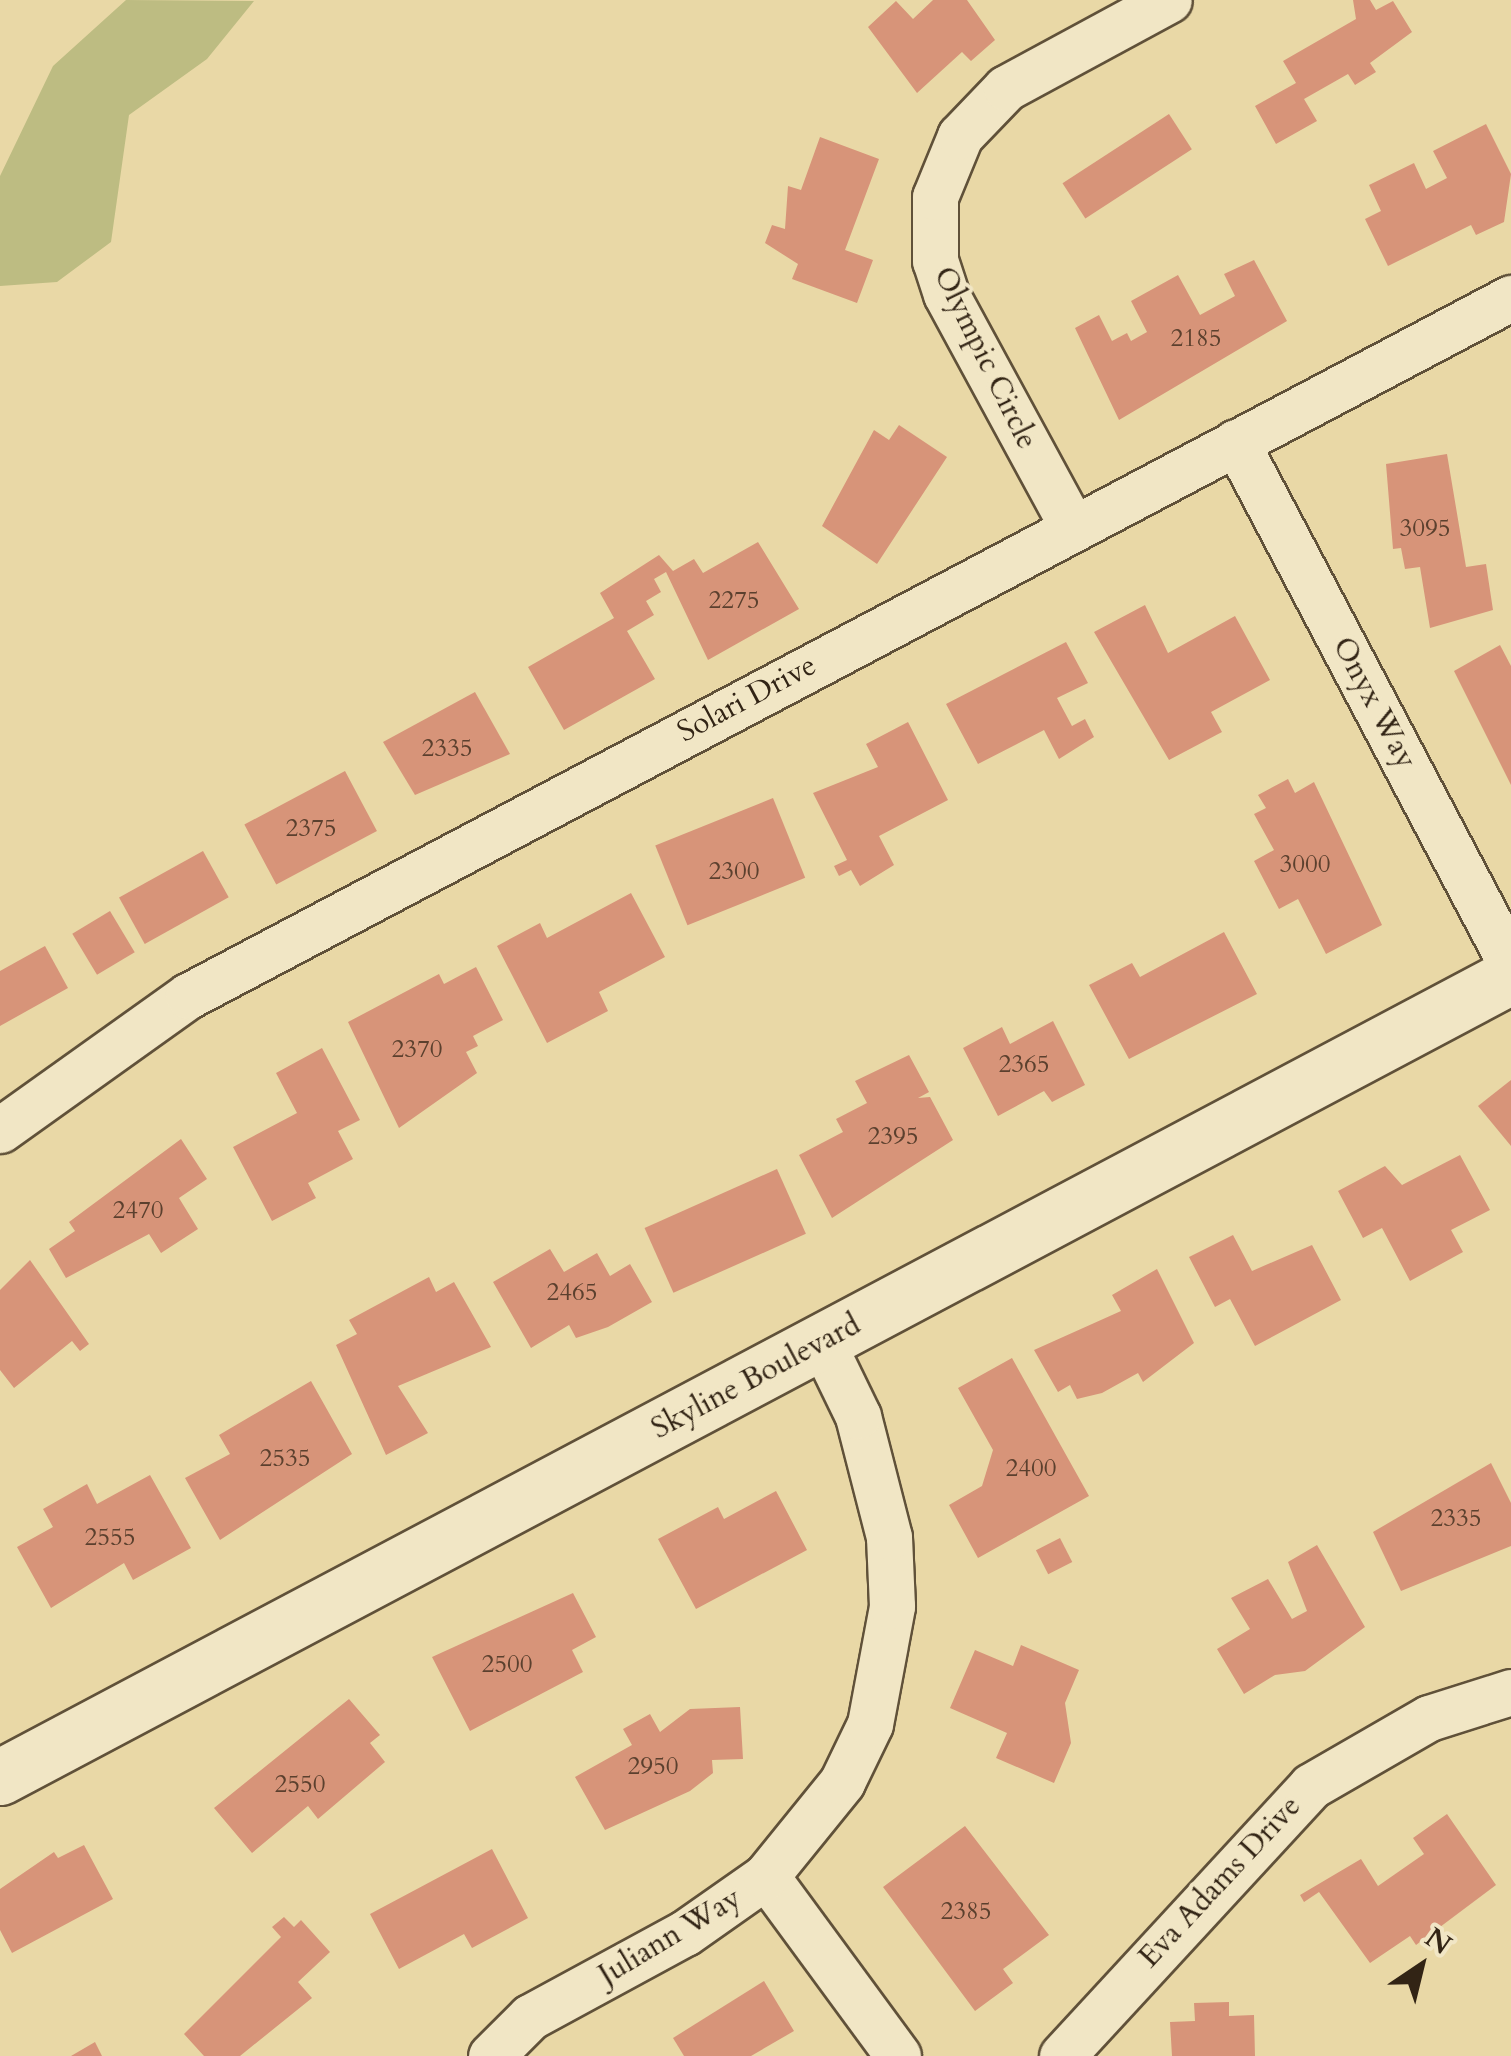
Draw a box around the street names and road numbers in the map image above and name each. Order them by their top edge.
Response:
street label: Olympic Circle [925,261,1045,455]
street label: Onyx Way [1324,631,1424,775]
street label: Solari Drive [672,647,822,751]
street label: Skyline Boulevard [646,1307,866,1447]
street label: Eva Adams Drive [1131,1789,1309,1975]
street label: Juliann Way [592,1880,748,1994]

